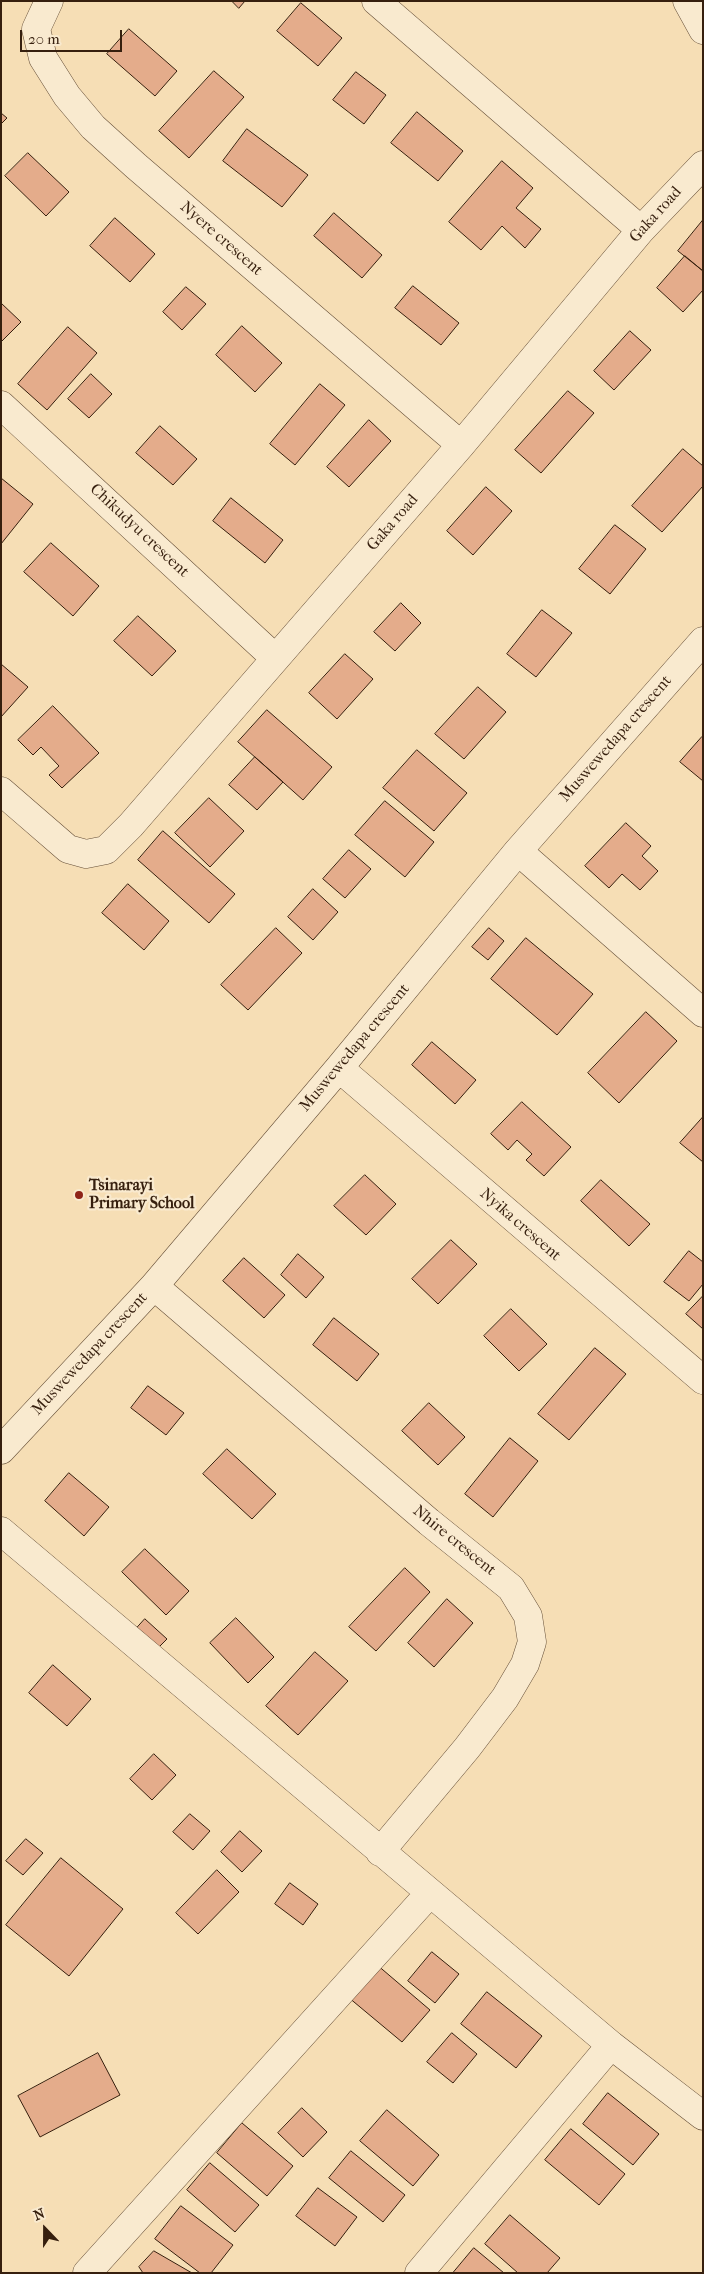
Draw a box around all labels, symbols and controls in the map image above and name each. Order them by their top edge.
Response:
scale bar [22,20,125,52]
text: 20 m [28,30,60,48]
street label: Gaka road [626,183,686,247]
street label: Nyere crescent [176,198,266,280]
street label: Chikudyu crescent [85,480,193,582]
street label: Gaka road [363,491,423,555]
street label: Muswewedapa crescent [556,672,676,806]
street label: Muswewedapa crescent [296,980,414,1116]
place label: Tsinarayi Primary School [89,1176,194,1214]
street label: Nyika crescent [475,1184,565,1266]
marker: Tsinarayi Primary School [73,1189,85,1201]
street label: Muswewedapa crescent [28,1288,152,1420]
street label: Nhire crescent [409,1502,499,1580]
north arrow [20,2204,70,2254]
text: N [31,2205,47,2224]

